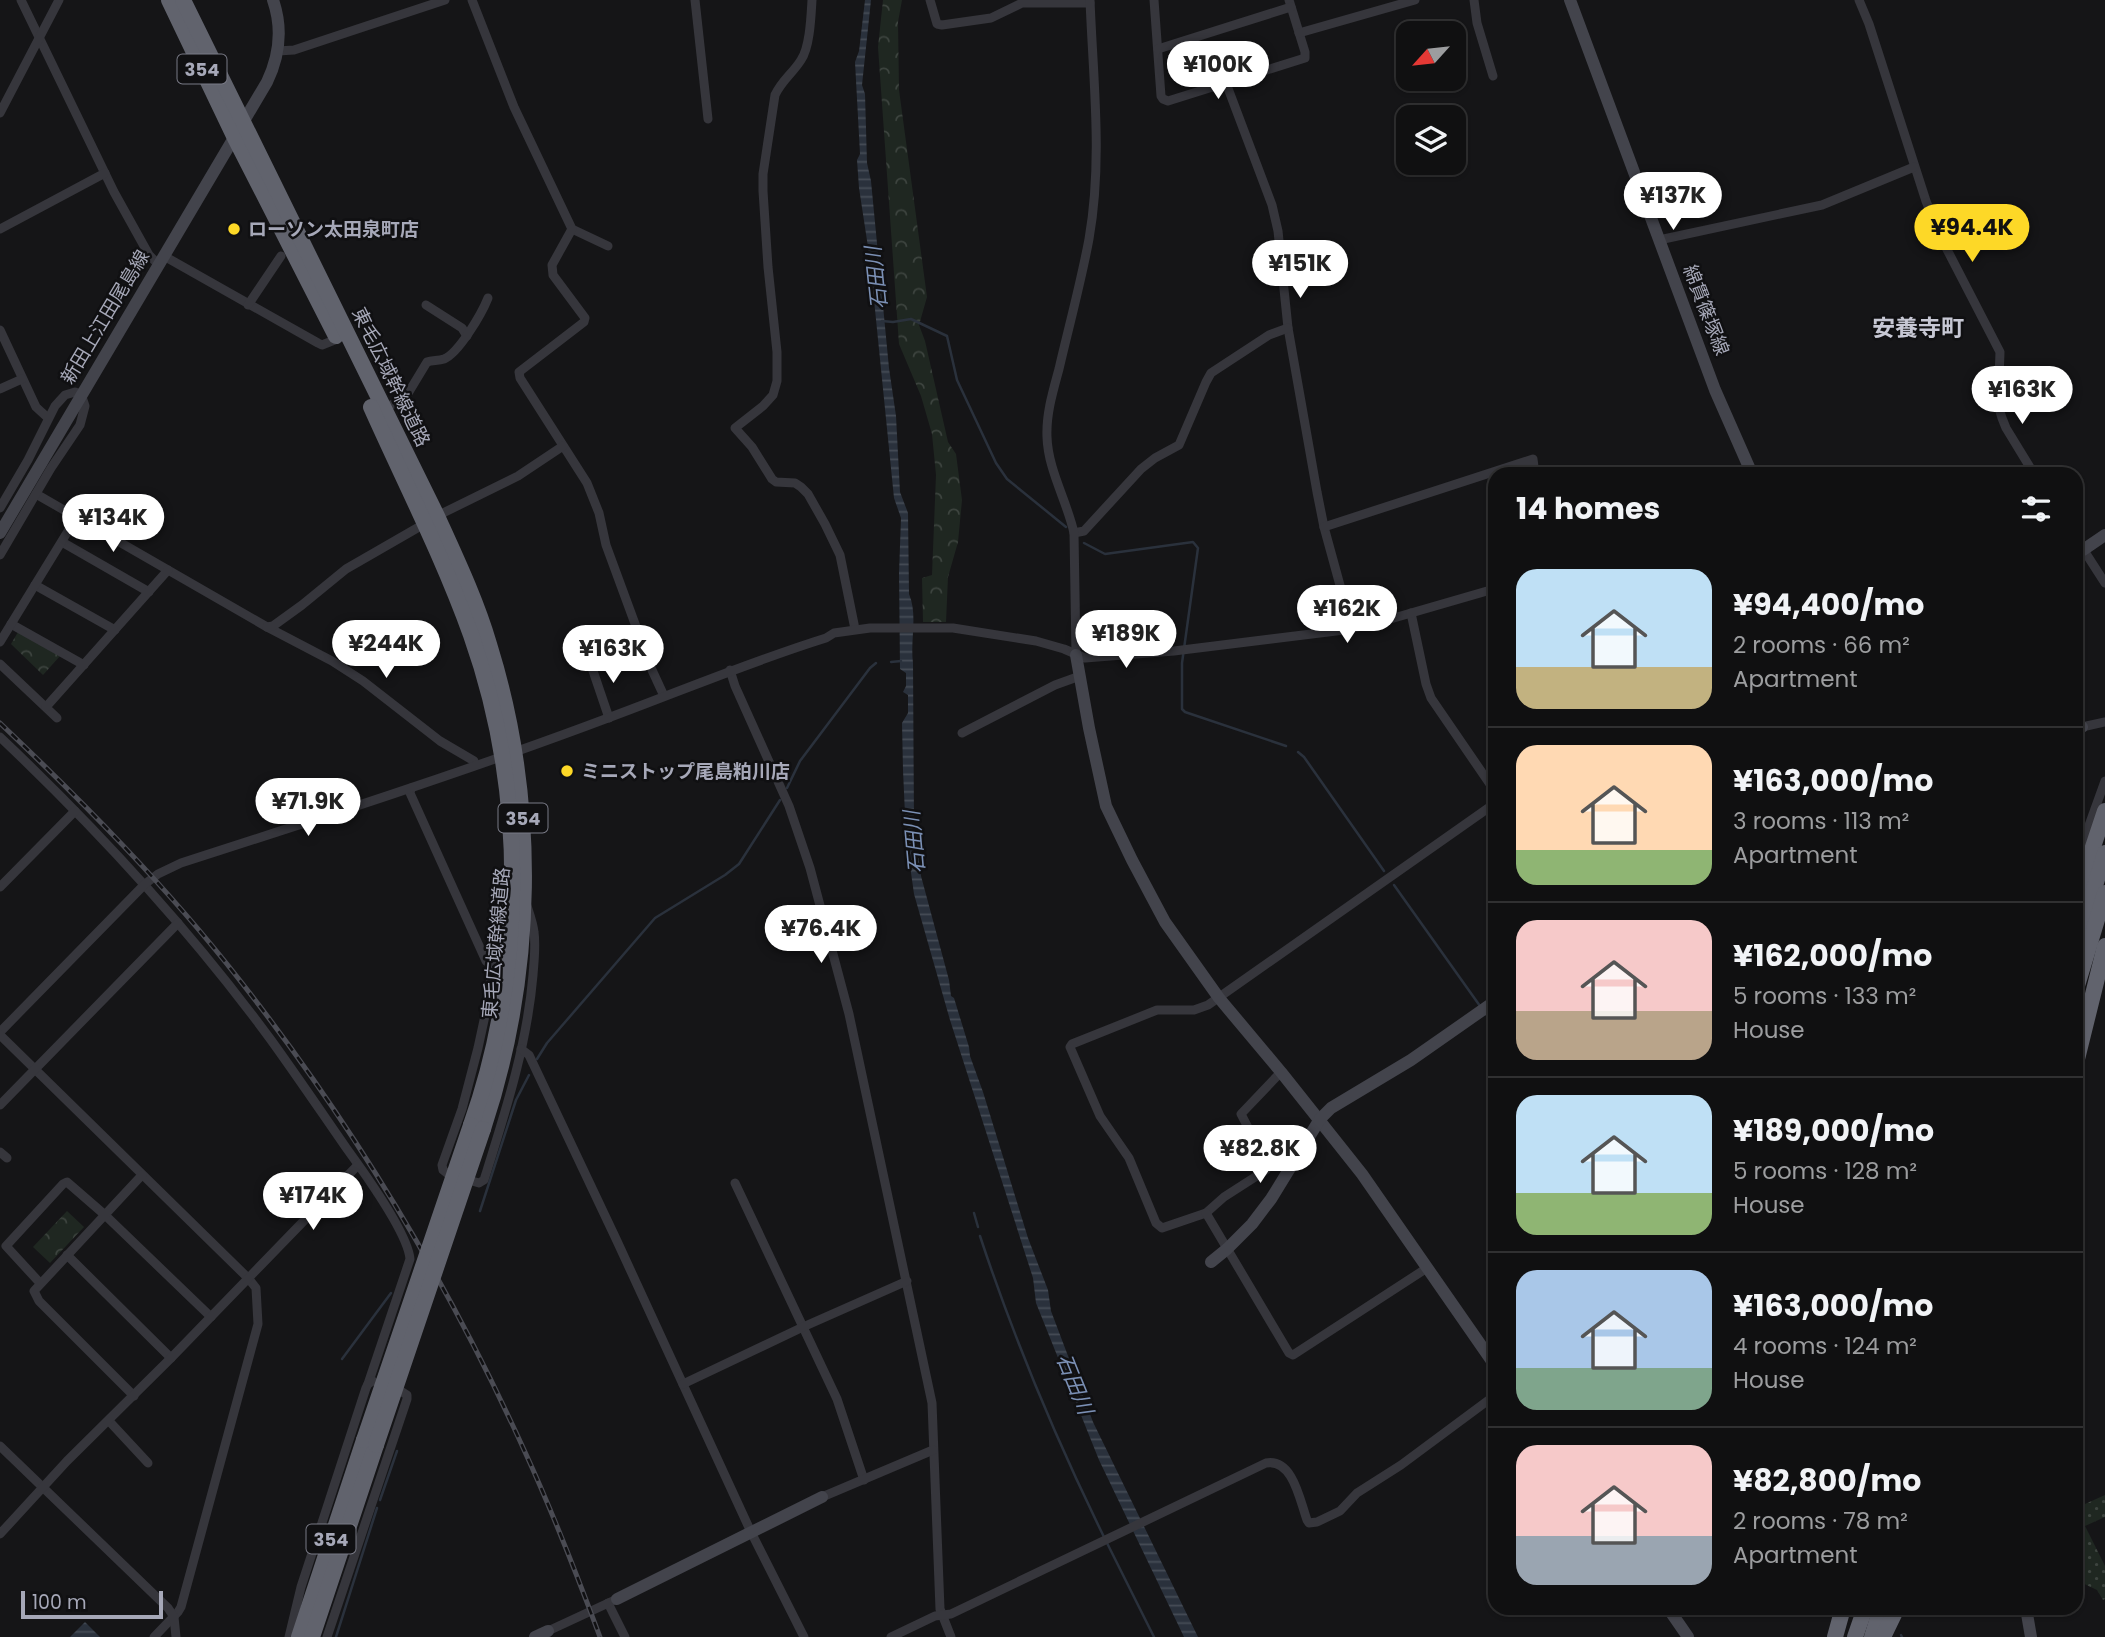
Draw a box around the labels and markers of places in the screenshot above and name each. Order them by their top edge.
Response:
pin: ¥100K [1169,42,1267,101]
pin: ¥137K [1624,173,1722,232]
pin: ¥94.4K [1915,204,2029,264]
place label: ローソン太田泉町店 [248,216,419,243]
marker: ローソン太田泉町店 [226,221,242,237]
pin: ¥151K [1251,240,1349,300]
pin: ¥163K [1973,366,2071,426]
pin: ¥134K [64,494,162,554]
pin: ¥162K [1298,586,1396,645]
pin: ¥189K [1077,610,1175,670]
pin: ¥244K [337,620,435,680]
pin: ¥163K [564,626,662,685]
place label: ミニストップ尾島粕川店 [581,758,790,785]
marker: ミニストップ尾島粕川店 [559,763,575,779]
pin: ¥71.9K [251,778,365,838]
pin: ¥76.4K [764,906,878,965]
pin: ¥82.8K [1203,1126,1317,1185]
pin: ¥174K [264,1172,362,1232]

